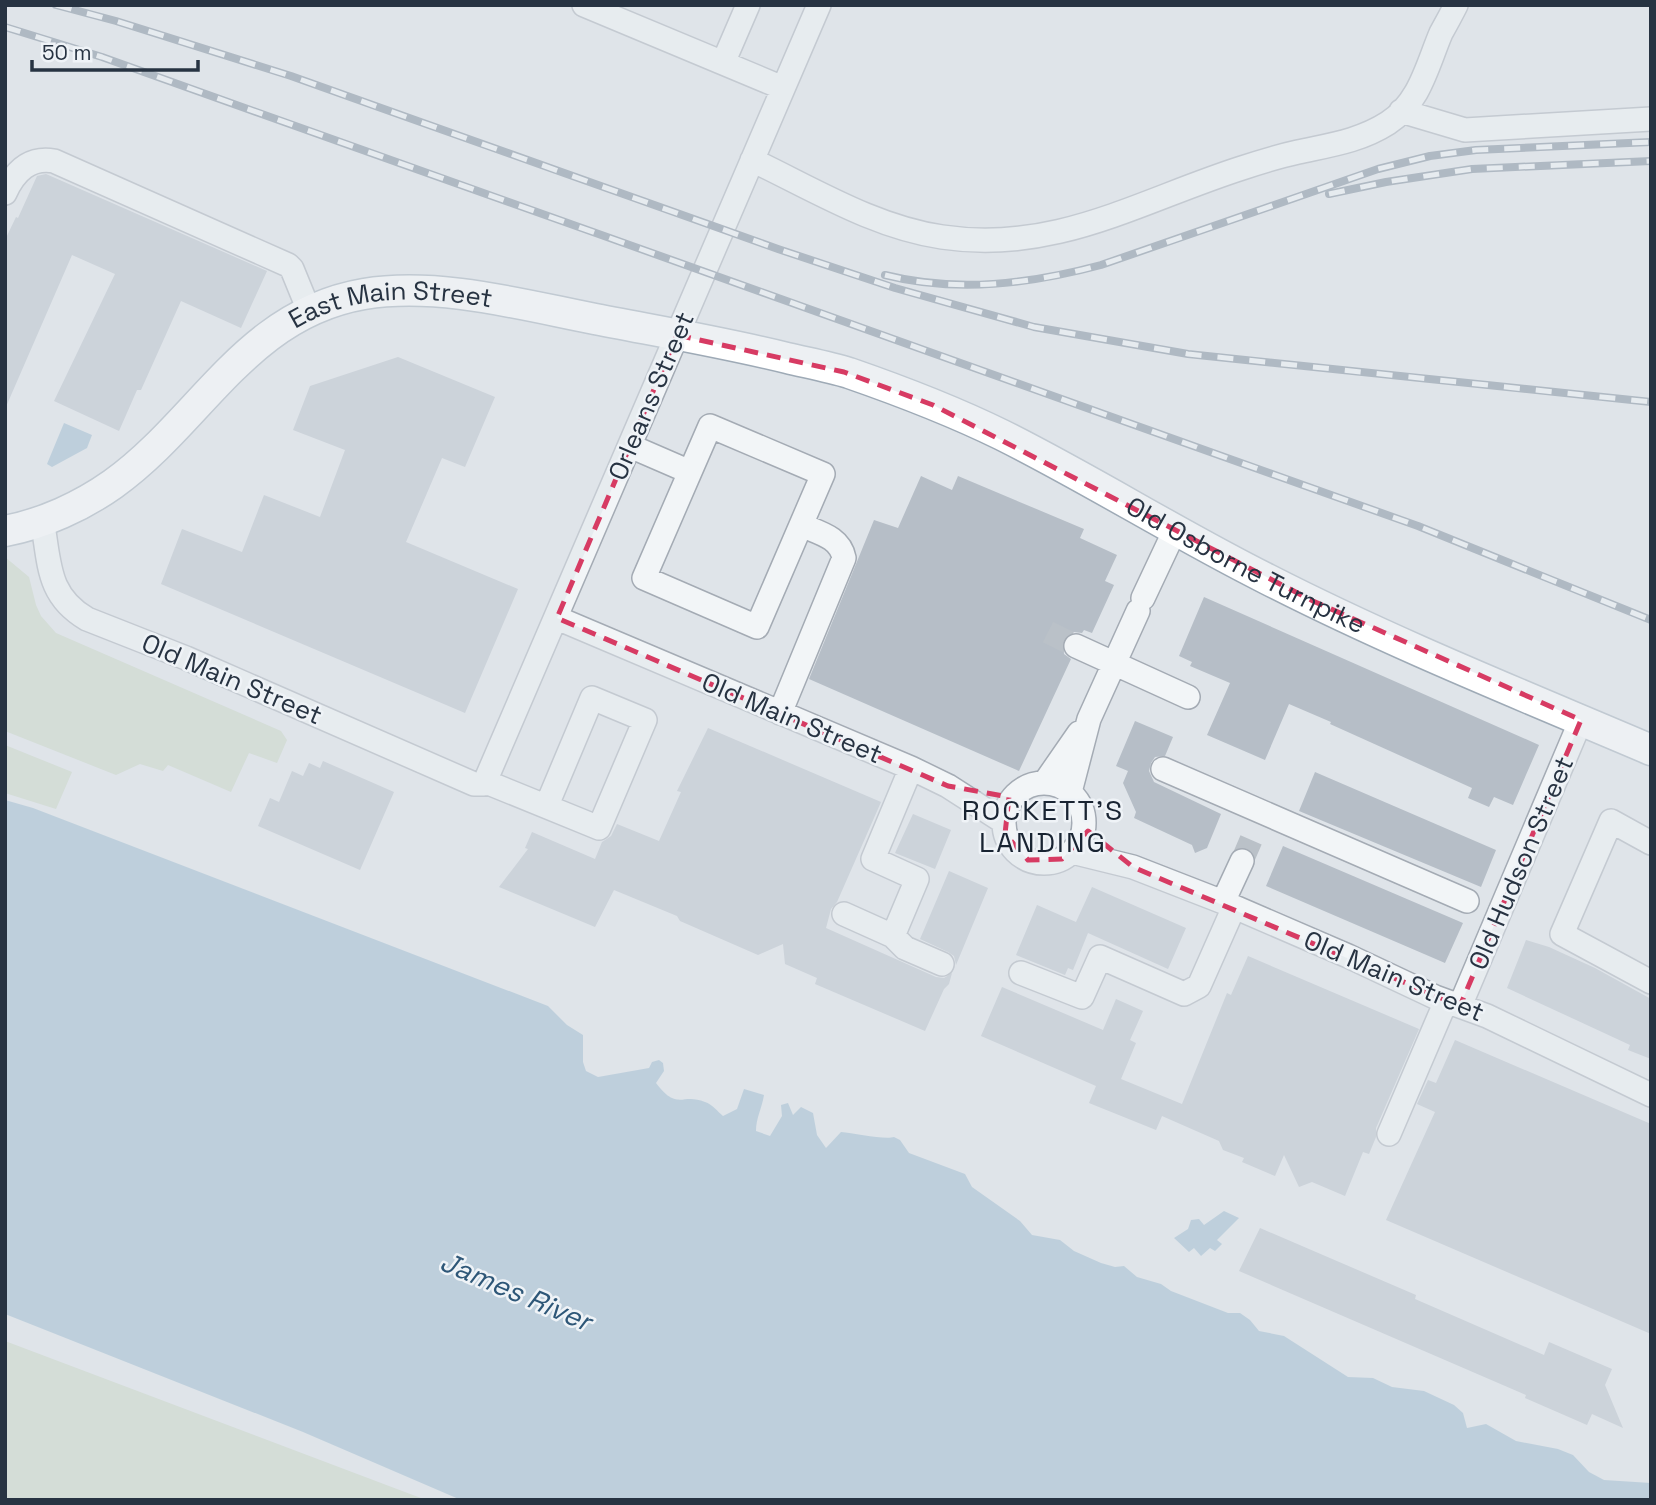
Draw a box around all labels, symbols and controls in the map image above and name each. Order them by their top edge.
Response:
scale bar [32,28,198,72]
text: 50 m [42,39,92,66]
street label: East Main Street [282,273,495,336]
street label: Orleans Street [600,307,702,485]
street label: Old Osborne Turnpike [1120,489,1371,641]
street label: Old Main Street [136,626,328,732]
street label: Old Main Street [696,665,888,771]
street label: Old Hudson Street [1461,751,1581,975]
district label: ROCKETT'S LANDING [962,792,1124,860]
street label: Old Main Street [1298,923,1490,1029]
water label: James River [435,1243,600,1340]

